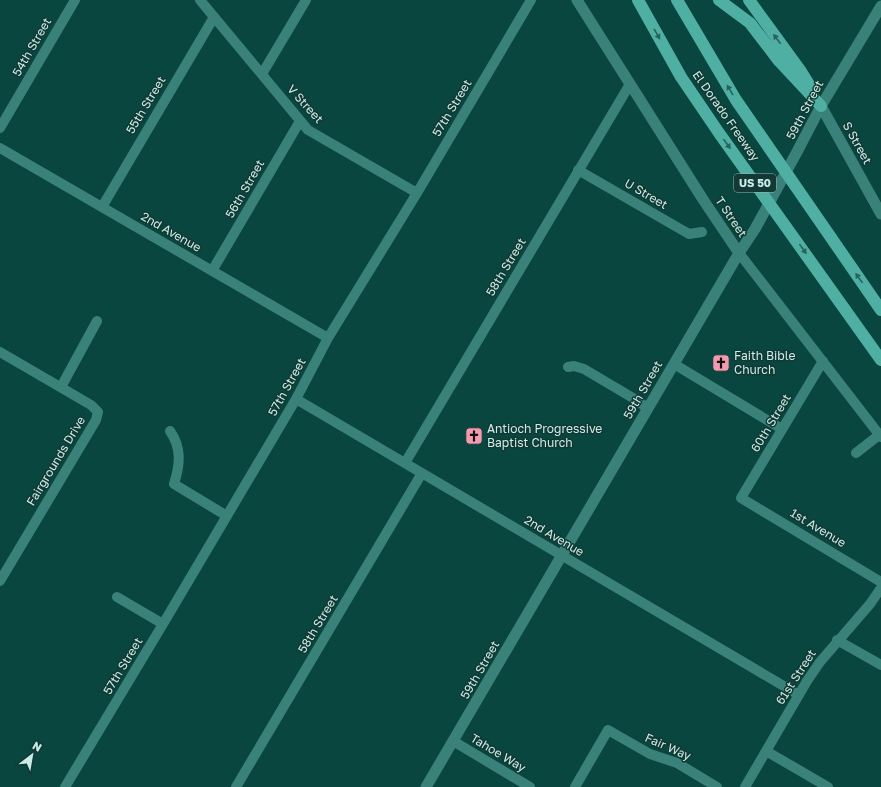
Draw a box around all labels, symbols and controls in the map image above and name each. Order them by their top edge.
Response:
street label: 54th Street [9,15,54,79]
one-way arrow [653,28,660,40]
one-way arrow [773,33,781,44]
street label: El Dorado Freeway [690,68,763,164]
street label: 55th Street [123,73,169,136]
street label: 57th Street [429,76,475,139]
street label: 59th Street [783,77,827,142]
street label: V Street [284,81,327,126]
one-way arrow [726,84,733,96]
street label: S Street [840,119,875,167]
one-way arrow [723,139,731,149]
street label: 56th Street [222,157,267,221]
road number: US 50 [734,174,776,192]
street label: U Street [622,175,671,212]
street label: T Street [712,193,751,240]
street label: 2nd Avenue [138,208,204,255]
street label: 58th Street [482,235,529,298]
one-way arrow [799,244,807,255]
one-way arrow [855,273,863,283]
place label: Faith Bible Church [734,348,795,377]
church icon: Faith Bible Church [711,353,731,373]
street label: 57th Street [264,355,309,418]
street label: 59th Street [620,358,665,422]
street label: 60th Street [747,391,794,455]
street label: Fairgrounds Drive [23,413,88,508]
place label: Antioch Progressive Baptist Church [487,421,602,450]
church icon: Antioch Progressive Baptist Church [464,426,484,446]
street label: 1st Avenue [788,505,849,550]
street label: 2nd Avenue [522,512,587,559]
street label: 58th Street [294,592,341,655]
street label: 57th Street [100,634,146,697]
street label: 59th Street [457,638,502,702]
street label: 61st Street [772,646,819,707]
street label: Tahoe Way [468,730,529,775]
street label: Fair Way [643,730,694,763]
north arrow [12,735,52,775]
text: N [30,738,44,754]

